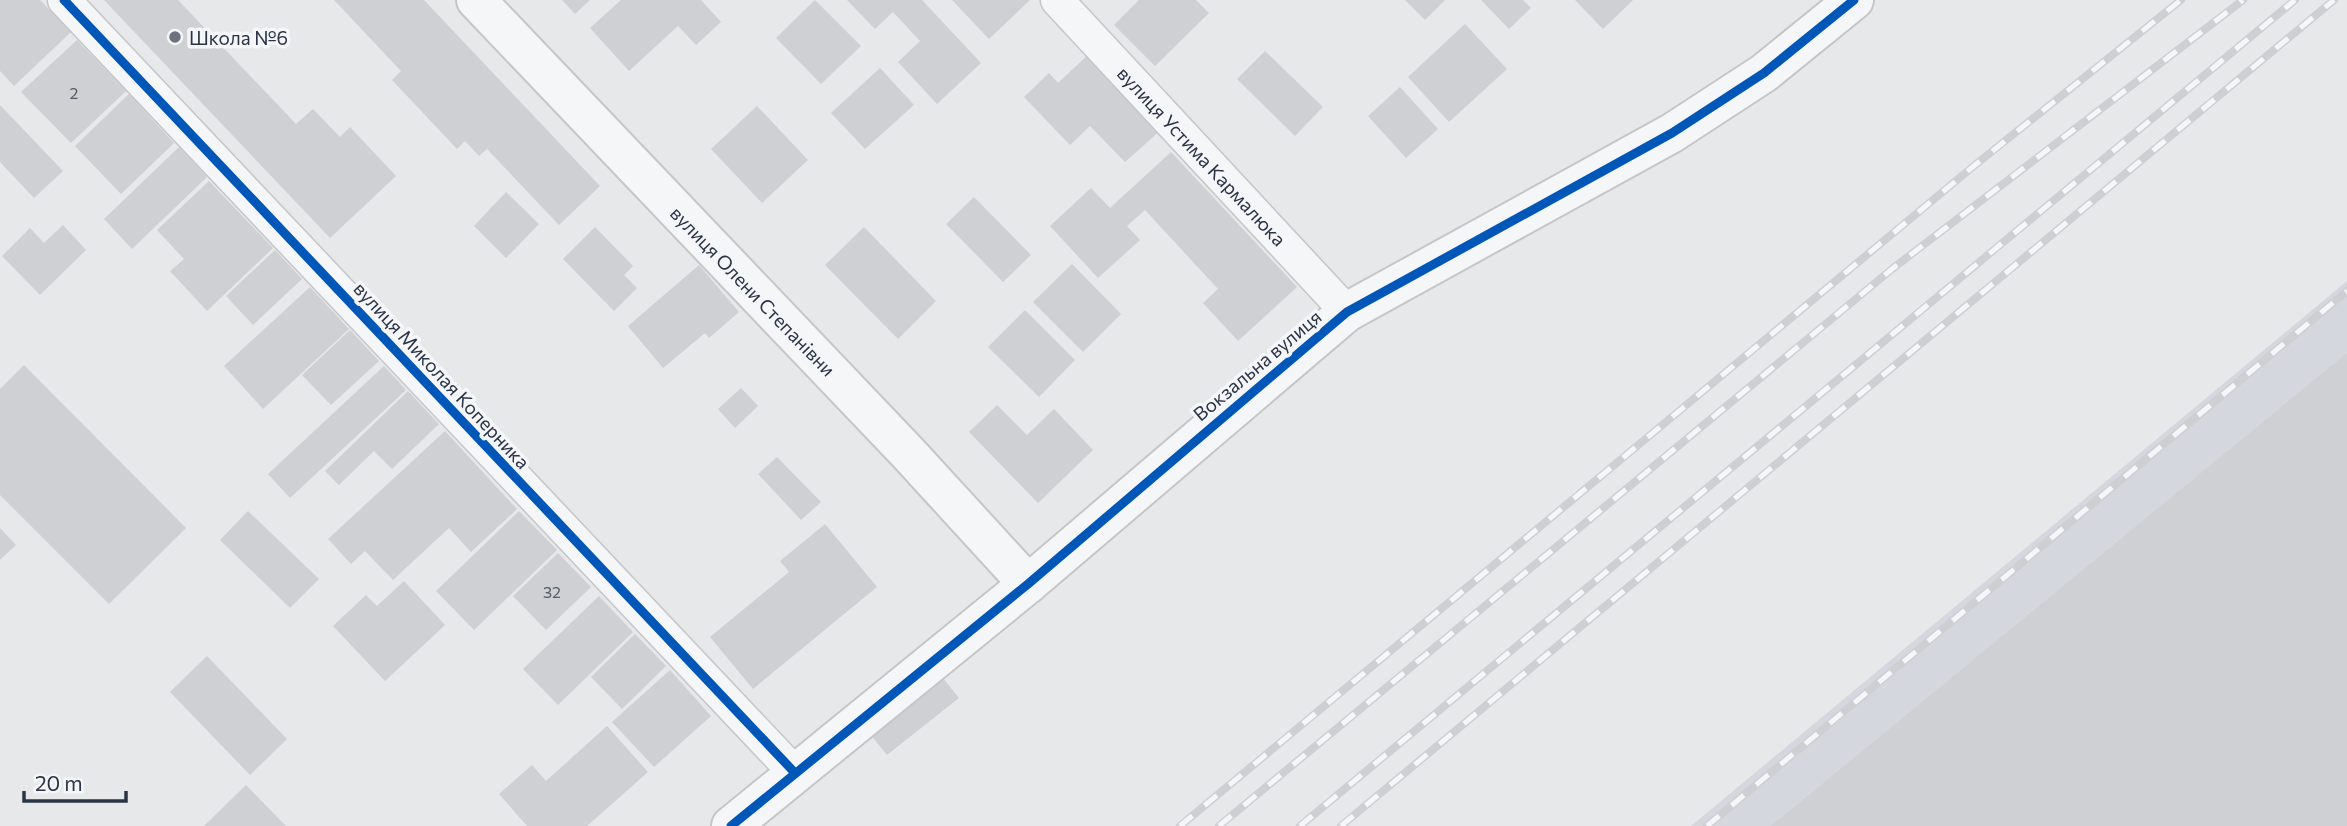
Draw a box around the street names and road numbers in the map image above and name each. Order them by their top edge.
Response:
street label: вулиця Устима Кармалюка [1113,62,1291,250]
street label: вулиця Олени Степанівни [666,201,840,381]
street label: вулиця Миколая Коперника [349,277,535,473]
street label: Вокзальна вулиця [1188,305,1326,425]

